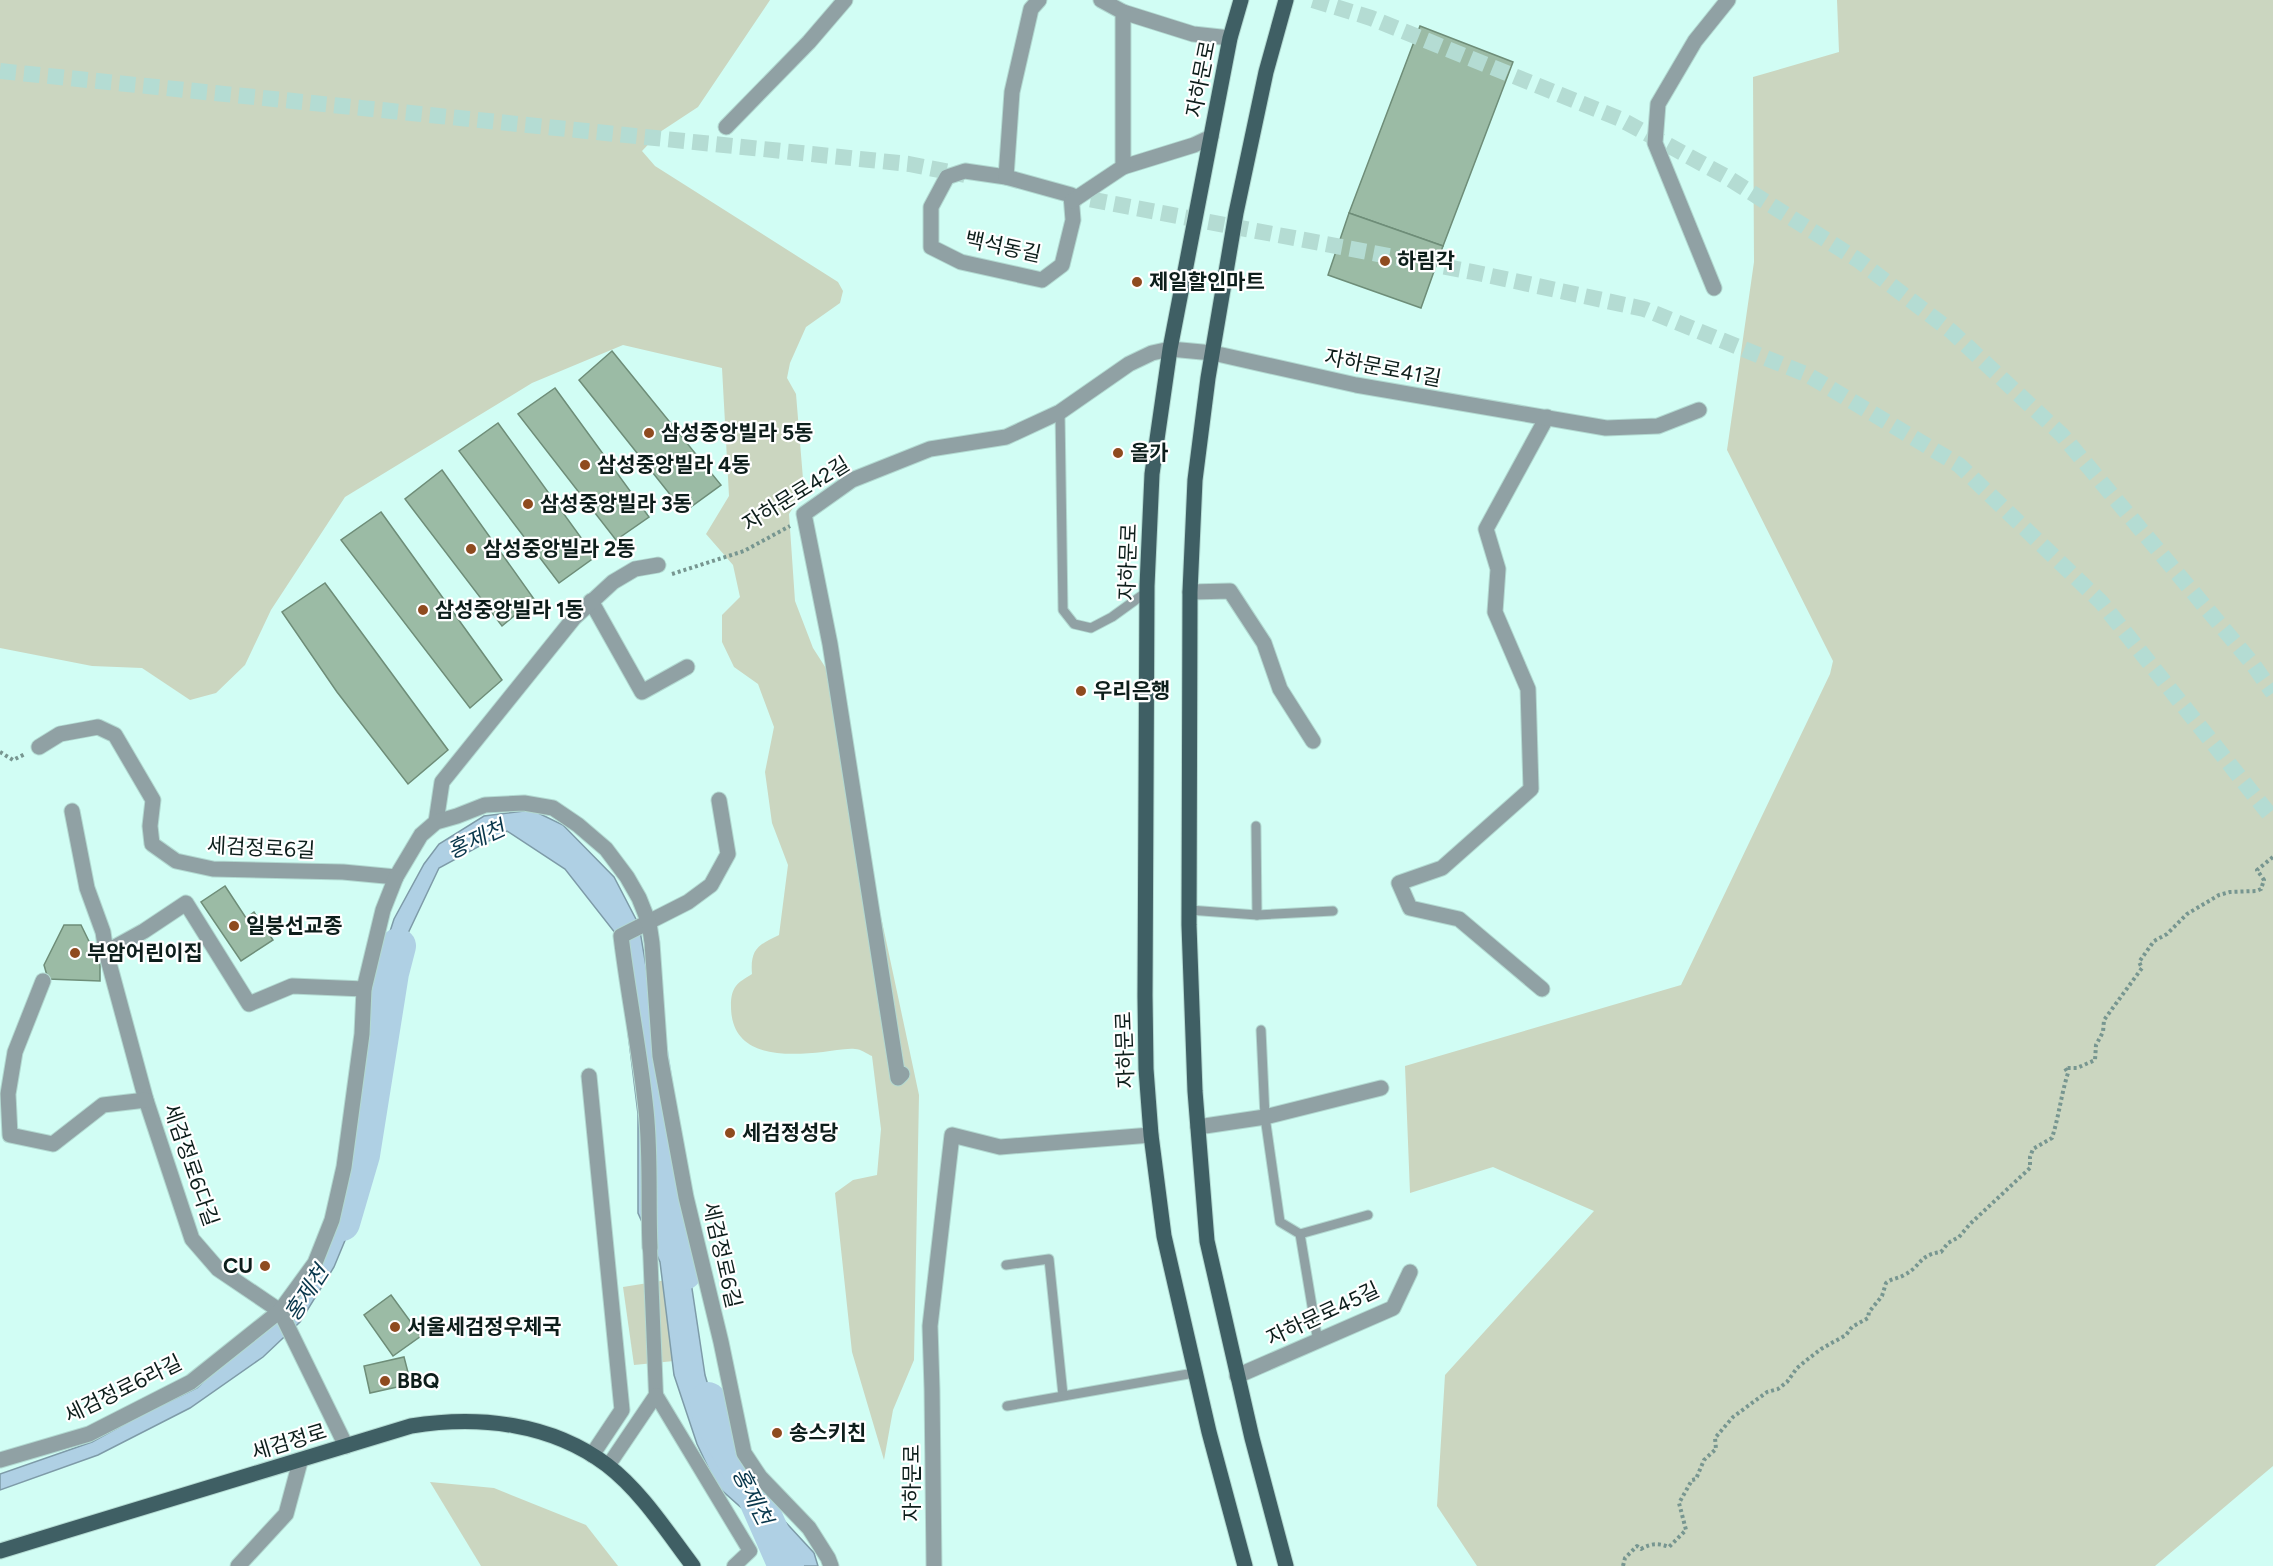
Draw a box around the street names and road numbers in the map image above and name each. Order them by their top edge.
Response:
street label: 자하문로 [1181,39,1220,119]
street label: 백석동길 [963,226,1043,267]
street label: 자하문로41길 [1323,344,1444,391]
street label: 자하문로42길 [738,451,854,536]
street label: 자하문로 [1114,523,1141,601]
street label: 세검정로6길 [206,832,316,863]
street label: 자하문로 [1111,1011,1138,1089]
street label: 세검정로6다길 [159,1100,224,1229]
street label: 세검정로6길 [698,1199,747,1311]
street label: 자하문로45길 [1262,1276,1383,1351]
street label: 세검정로6라길 [60,1349,186,1428]
street label: 세검정로 [248,1418,329,1465]
street label: 자하문로 [899,1444,924,1522]

